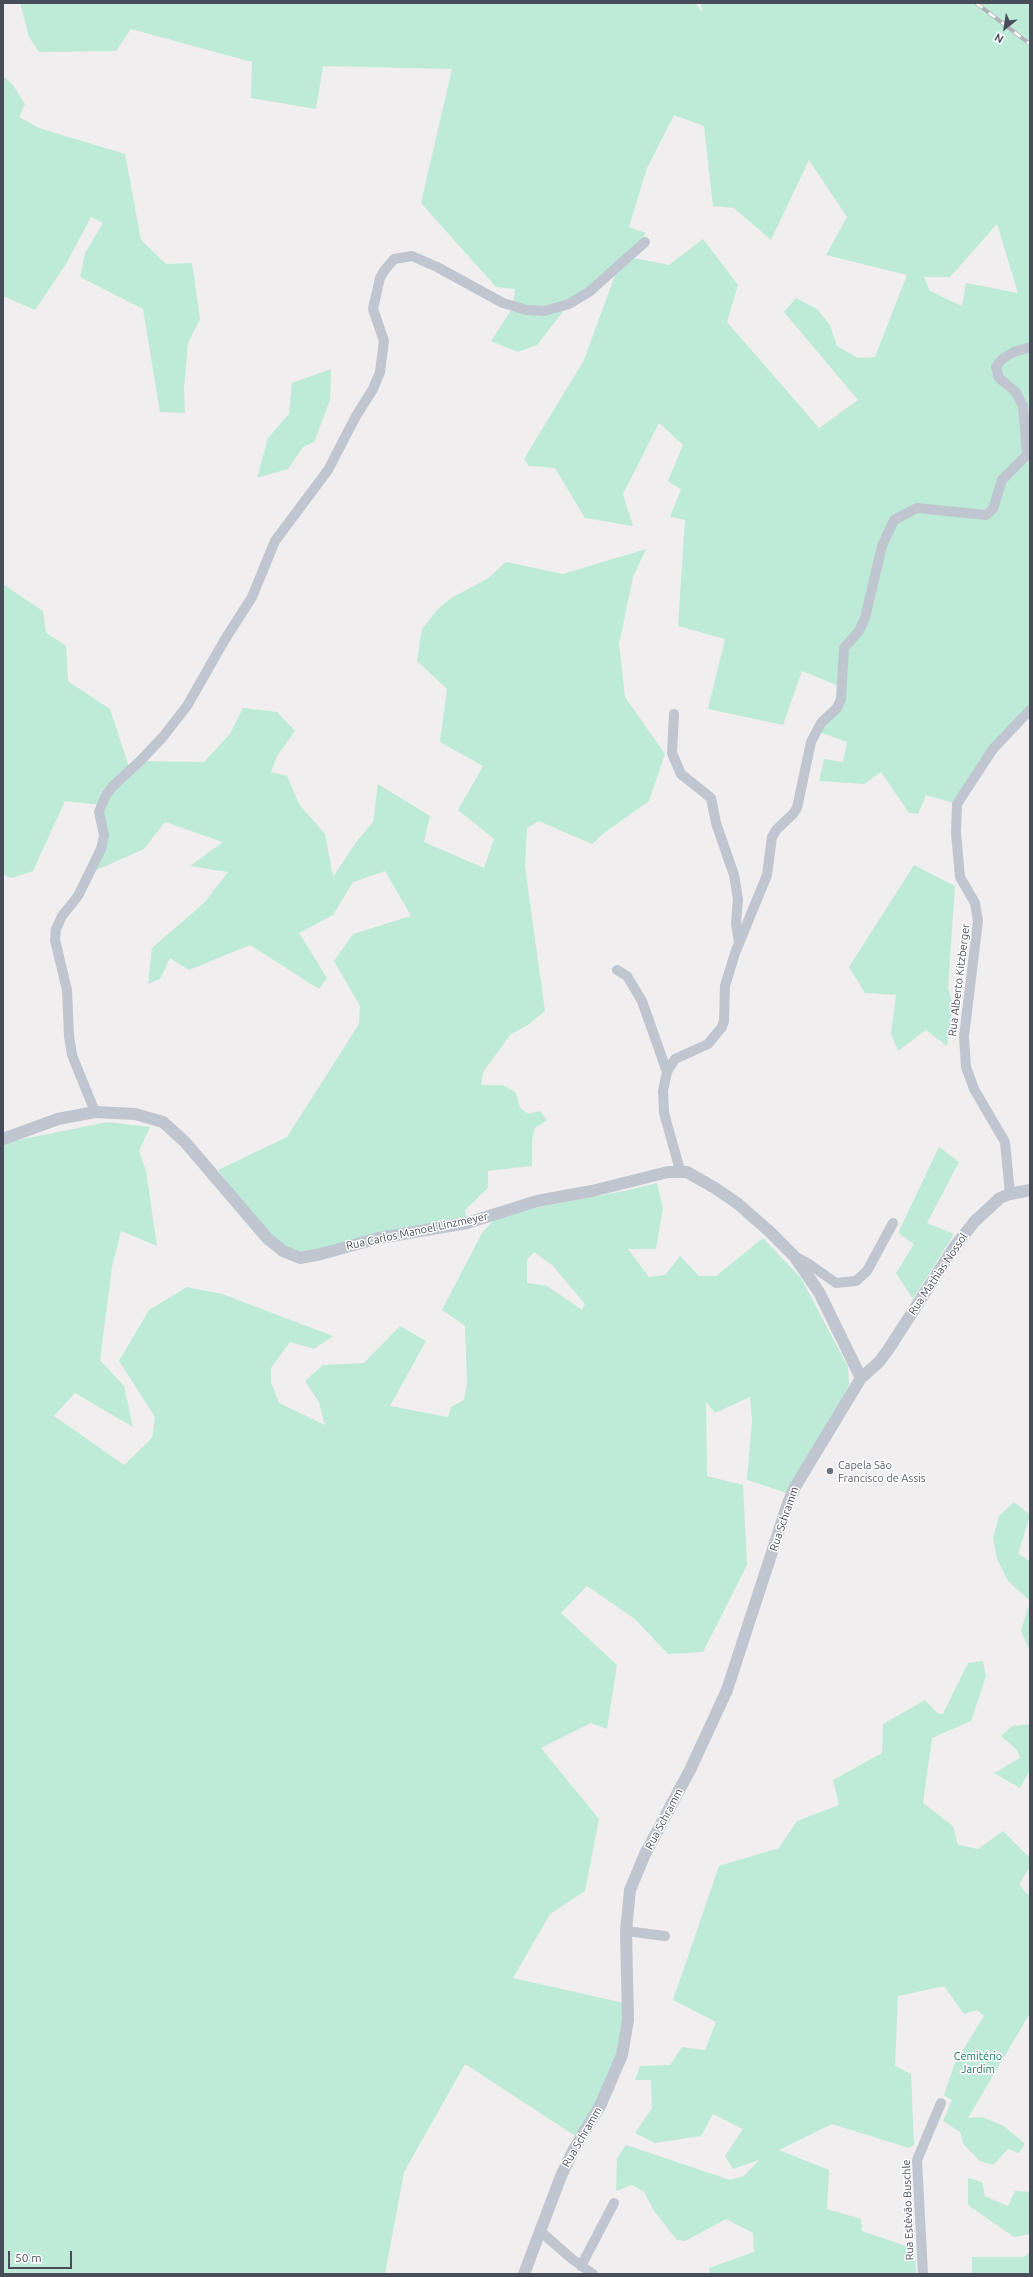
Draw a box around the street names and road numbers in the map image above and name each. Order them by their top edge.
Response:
street label: Rua Alberto Kitzberger [946,923,972,1037]
street label: Rua Carlos Manoel Linzmeyer [345,1210,489,1252]
street label: Rua Mathias Nossol [906,1231,970,1317]
street label: Rua Schramm [767,1485,801,1553]
street label: Rua Schramm [642,1786,686,1852]
street label: Rua Schramm [559,2105,605,2169]
street label: Rua Estêvão Buschle [900,2159,916,2261]

